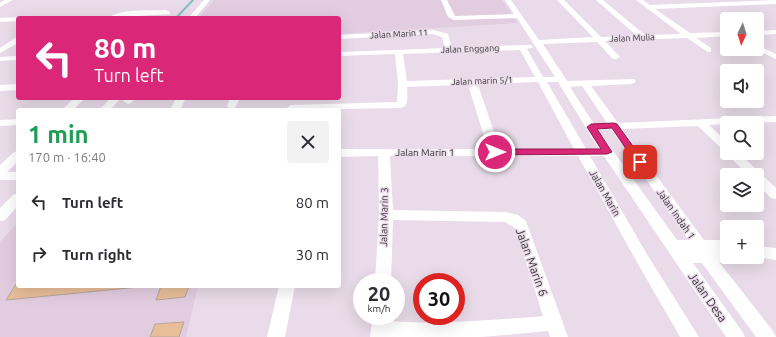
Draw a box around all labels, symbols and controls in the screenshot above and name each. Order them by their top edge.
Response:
north arrow [720,12,764,56]
map controls [720,12,764,264]
street label: Jalan Marin 11 [369,27,429,41]
icon: left [28,32,80,84]
text: 80 m [94,32,156,63]
street label: Jalan Mulia [609,32,655,44]
street label: Jalan Enggang [440,43,500,55]
button: sound [720,64,764,108]
text: Turn left [94,65,164,85]
street label: Jalan marin 5/1 [451,75,513,87]
button: search [720,116,764,160]
text: 1 min [28,121,89,148]
button: close [287,121,329,163]
position arrow [474,131,516,173]
pin [623,145,657,179]
street label: Jalan Marin 1 [395,147,455,158]
text: 170 m · 16:40 [28,150,106,164]
icon: arrive [629,151,651,173]
street label: Jalan Marin [587,168,623,218]
button: layers [720,168,764,212]
street label: Jalan Marin 3 [378,187,390,247]
street label: Jalan Indah 1 [655,187,697,241]
icon: left [28,191,50,213]
text: Turn left [62,194,123,211]
text: 80 m [296,194,329,211]
button: + [720,220,764,264]
street label: Jalan Marin 6 [514,226,550,298]
icon: right [28,243,50,265]
text: Turn right [62,246,132,263]
text: 30 m [296,246,329,263]
street label: Jalan Desa [686,270,730,324]
speed limit sign: 30 [413,273,465,325]
text: 20 [368,282,390,305]
text: km/h [367,303,391,314]

